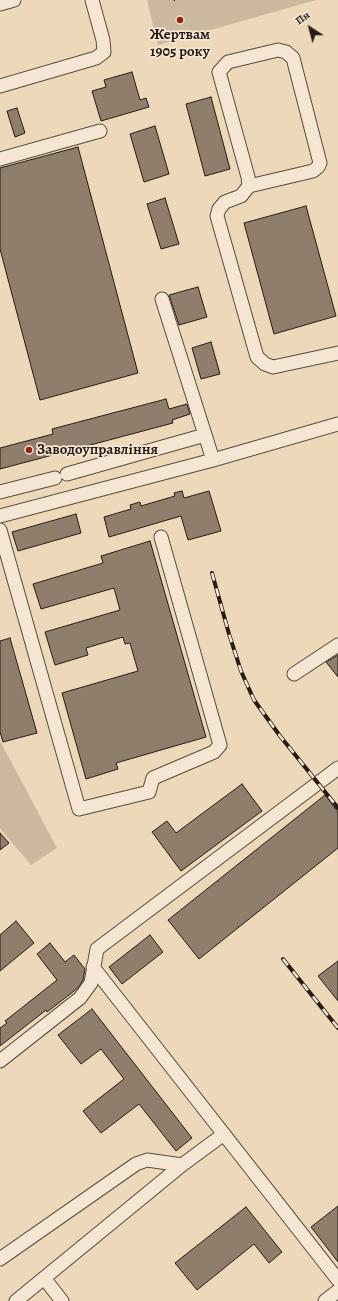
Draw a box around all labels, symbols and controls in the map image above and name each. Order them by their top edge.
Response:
north arrow [290,8,330,48]
text: Пн [292,8,313,28]
marker: Жертвам 1905 року [175,15,185,25]
place label: Жертвам 1905 року [150,26,210,61]
place label: Заводоуправління [37,441,158,459]
marker: Заводоуправління [24,445,34,455]

